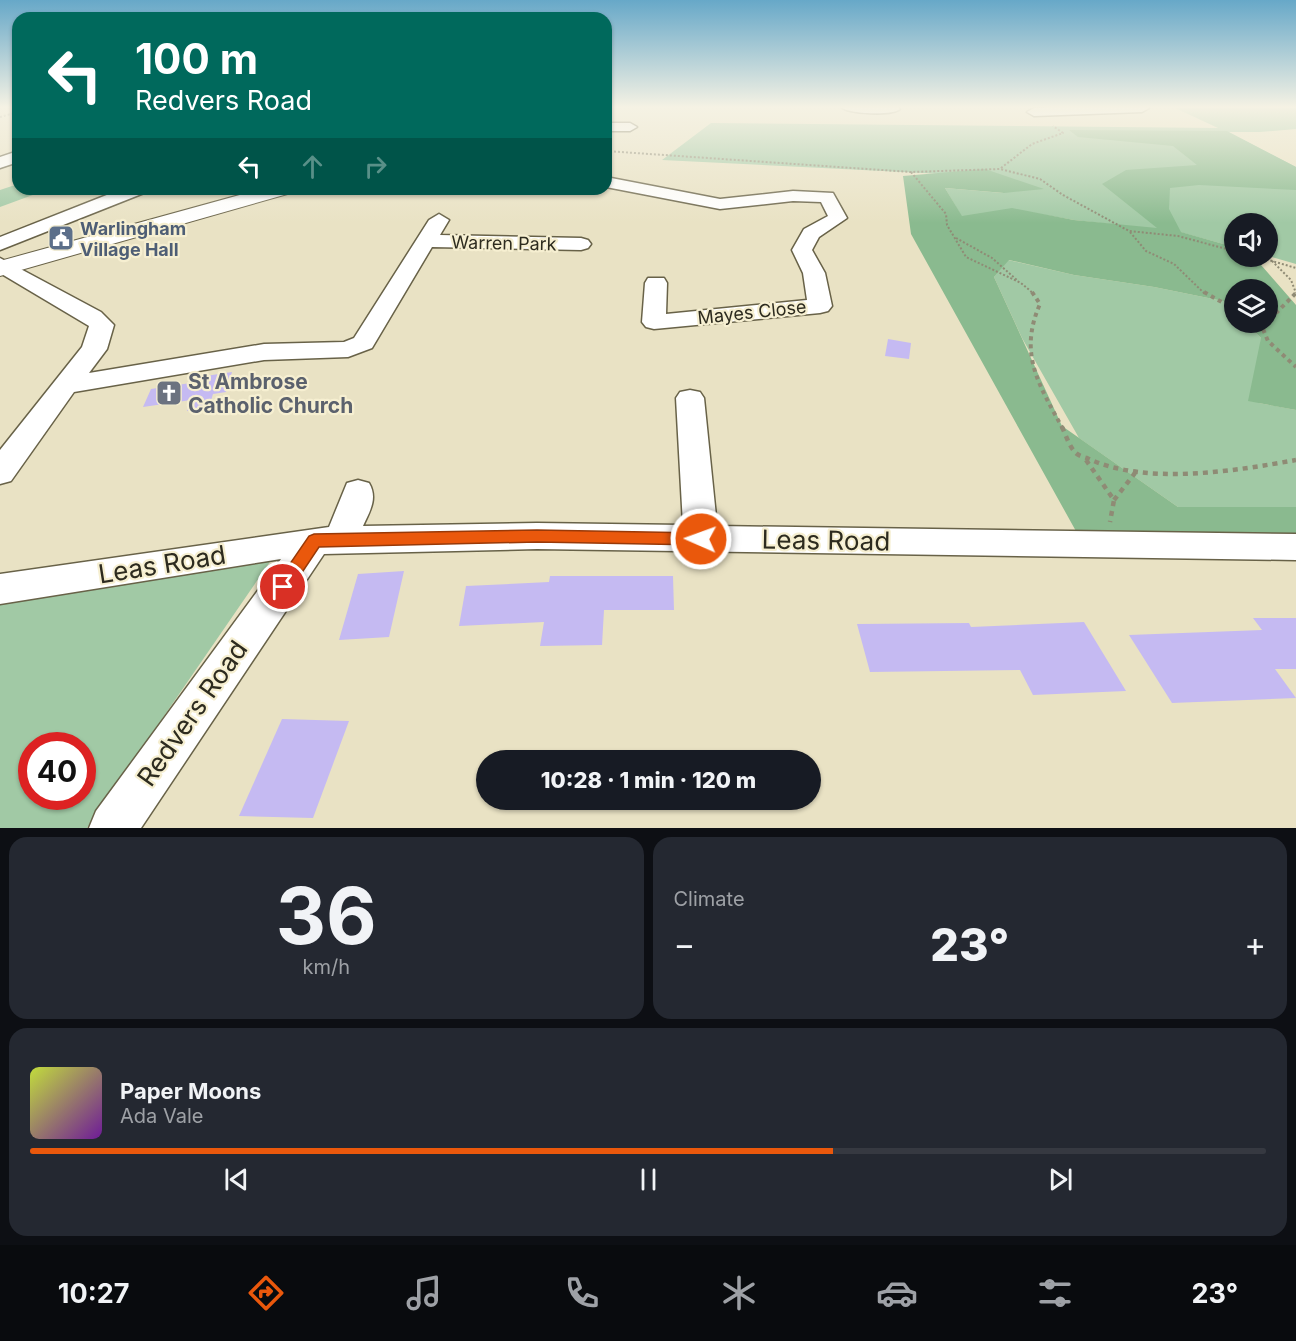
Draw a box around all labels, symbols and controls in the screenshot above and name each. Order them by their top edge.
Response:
text: 100 m [135,33,258,84]
icon: left [36,36,114,114]
text: Redvers Road [135,84,312,117]
icon: left [233,150,266,183]
icon: ahead [296,150,329,183]
icon: right [359,150,392,183]
map controls [1224,213,1278,333]
button: sound [1224,213,1278,267]
place label: Warlingham Village Hall [80,218,186,260]
public building icon: Warlingham Village Hall [46,223,76,253]
street label: Warren Park [451,232,557,254]
button: layers [1224,279,1278,333]
street label: Mayes Close [697,296,807,328]
place label: St Ambrose Catholic Church [188,369,353,418]
church icon: St Ambrose Catholic Church [154,378,184,408]
position arrow [669,507,733,571]
street label: Leas Road [762,523,890,557]
street label: Leas Road [96,539,228,589]
pin [257,561,308,612]
icon: arrive [266,570,299,603]
street label: Redvers Road [130,634,254,792]
speed limit sign: 40 [18,732,96,810]
text: 10:28 · 1 min · 120 m [541,767,756,793]
text: 36 [276,868,377,963]
text: Climate [674,887,745,911]
text: 23° [930,917,1009,972]
text: − [674,924,695,964]
text: + [1244,924,1266,964]
text: km/h [302,955,350,979]
text: Paper Moons [120,1078,261,1104]
text: Ada Vale [120,1104,203,1128]
icon: previous [220,1163,253,1196]
icon: pause [632,1163,665,1196]
icon: next [1044,1163,1077,1196]
icon: directions [245,1272,287,1314]
icon: music [403,1272,445,1314]
icon: phone [561,1272,603,1314]
icon: climate [718,1272,760,1314]
icon: car [876,1272,918,1314]
icon: filters [1034,1272,1076,1314]
text: 10:27 [58,1277,129,1310]
text: 23° [1191,1277,1238,1310]

